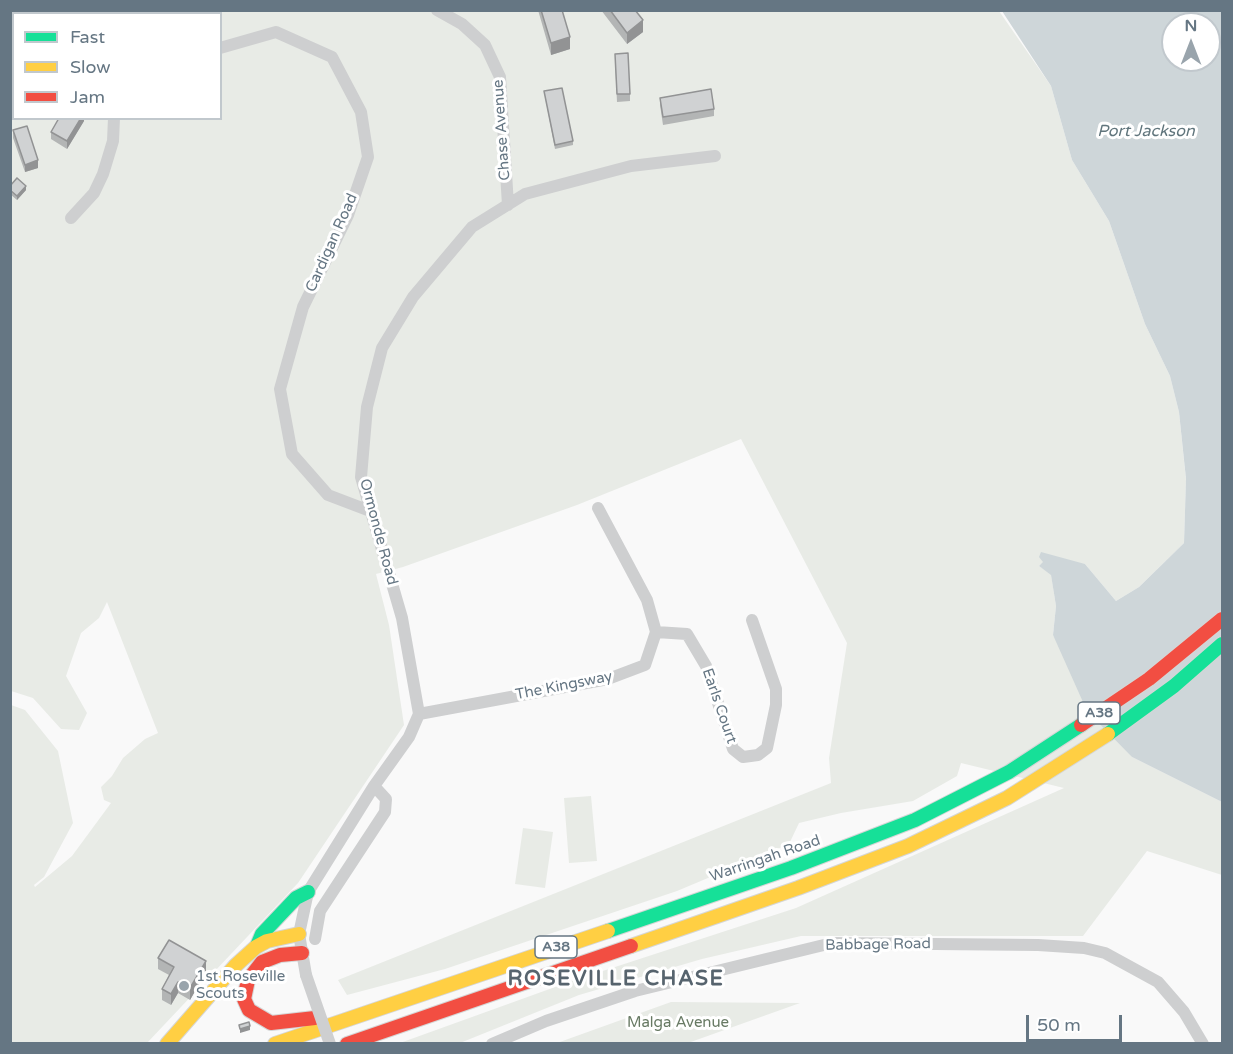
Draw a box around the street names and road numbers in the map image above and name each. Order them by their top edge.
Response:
street label: Chase Avenue [489,79,515,181]
street label: Cardigan Road [302,191,362,295]
street label: Ormonde Road [355,477,401,587]
street label: Earls Court [698,666,740,746]
street label: The Kingsway [514,668,614,704]
road number: A38 [1078,702,1120,724]
street label: Warringah Road [707,832,823,886]
street label: Babbage Road [825,935,931,955]
road number: A38 [535,936,577,958]

